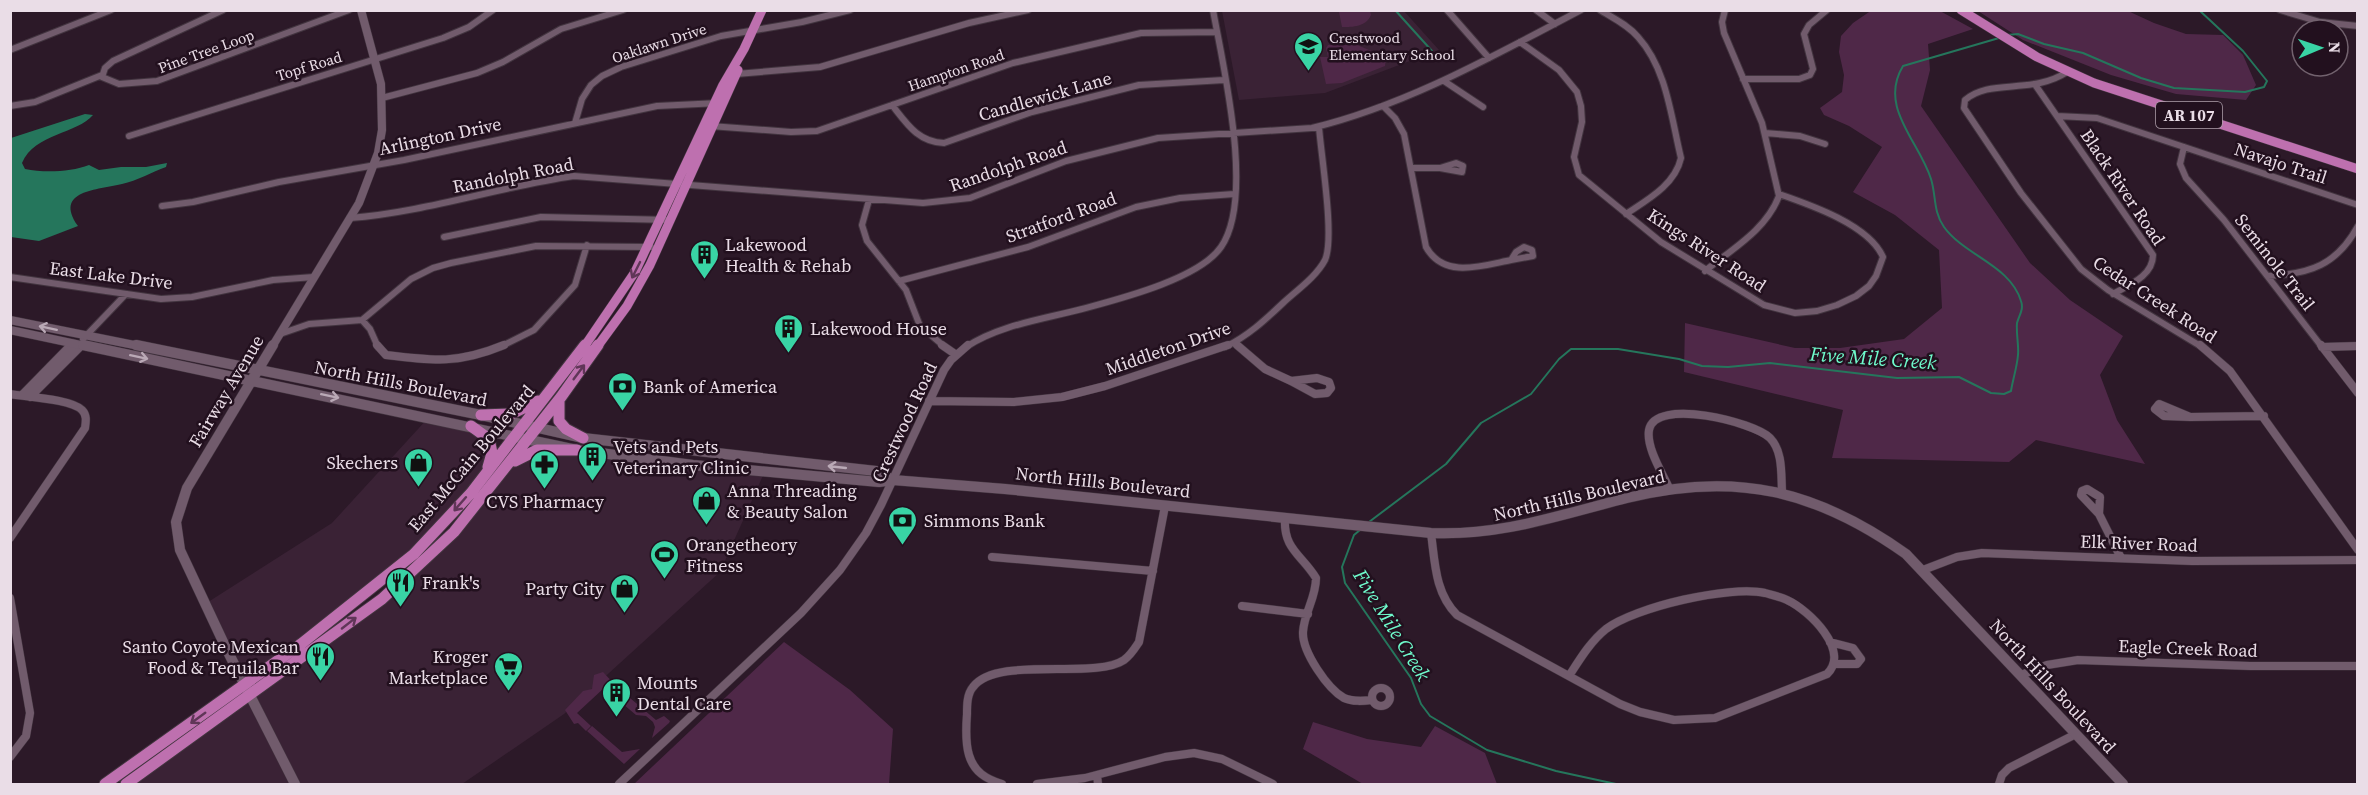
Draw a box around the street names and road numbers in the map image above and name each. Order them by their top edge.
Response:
street label: Oaklawn Drive [609,18,709,68]
street label: Pine Tree Loop [155,24,257,78]
street label: Hampton Road [905,44,1007,96]
street label: Topf Road [274,46,345,86]
street label: Candlewick Lane [975,65,1115,127]
road number: AR 107 [2156,102,2222,128]
street label: Arlington Drive [376,111,504,161]
street label: Black River Road [2075,124,2171,250]
street label: Randolph Road [946,134,1070,198]
street label: Navajo Trail [2231,136,2331,190]
street label: Randolph Road [450,151,576,199]
street label: Stratford Road [1002,185,1120,249]
street label: Kings River Road [1643,202,1771,298]
street label: Seminole Trail [2229,208,2321,316]
street label: Cedar Creek Road [2088,250,2222,348]
street label: East Lake Drive [48,255,174,295]
street label: Middleton Drive [1102,315,1234,381]
street label: Fairway Avenue [183,330,269,452]
street label: North Hills Boulevard [313,354,489,412]
street label: Crestwood Road [865,358,943,486]
street label: East McCain Boulevard [402,379,540,537]
street label: North Hills Boulevard [1014,460,1192,504]
street label: North Hills Boulevard [1491,463,1667,527]
street label: Elk River Road [2080,528,2198,558]
street label: North Hills Boulevard [1984,613,2122,759]
street label: Eagle Creek Road [2118,633,2258,663]

